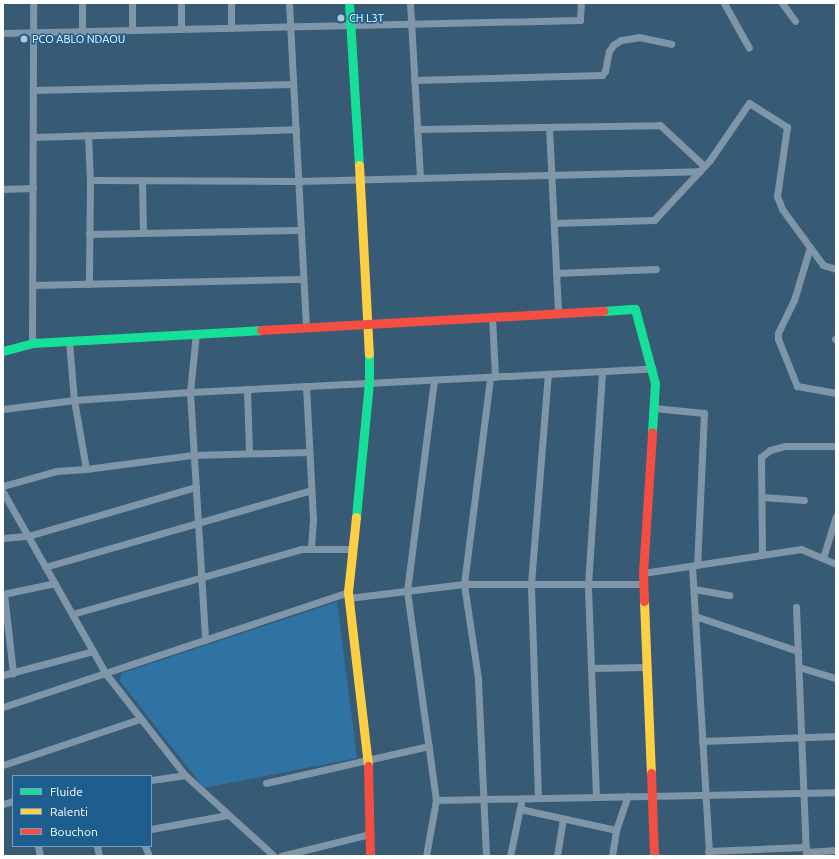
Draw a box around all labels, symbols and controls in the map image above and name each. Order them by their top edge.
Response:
place label: CH L3T [349,11,384,25]
marker: CH L3T [336,13,346,23]
place label: PCO ABLO NDAOU [32,32,125,46]
marker: PCO ABLO NDAOU [19,34,29,44]
legend [12,775,152,847]
text: Fluide [50,785,83,798]
text: Ralenti [50,805,88,818]
text: Bouchon [50,825,98,838]

